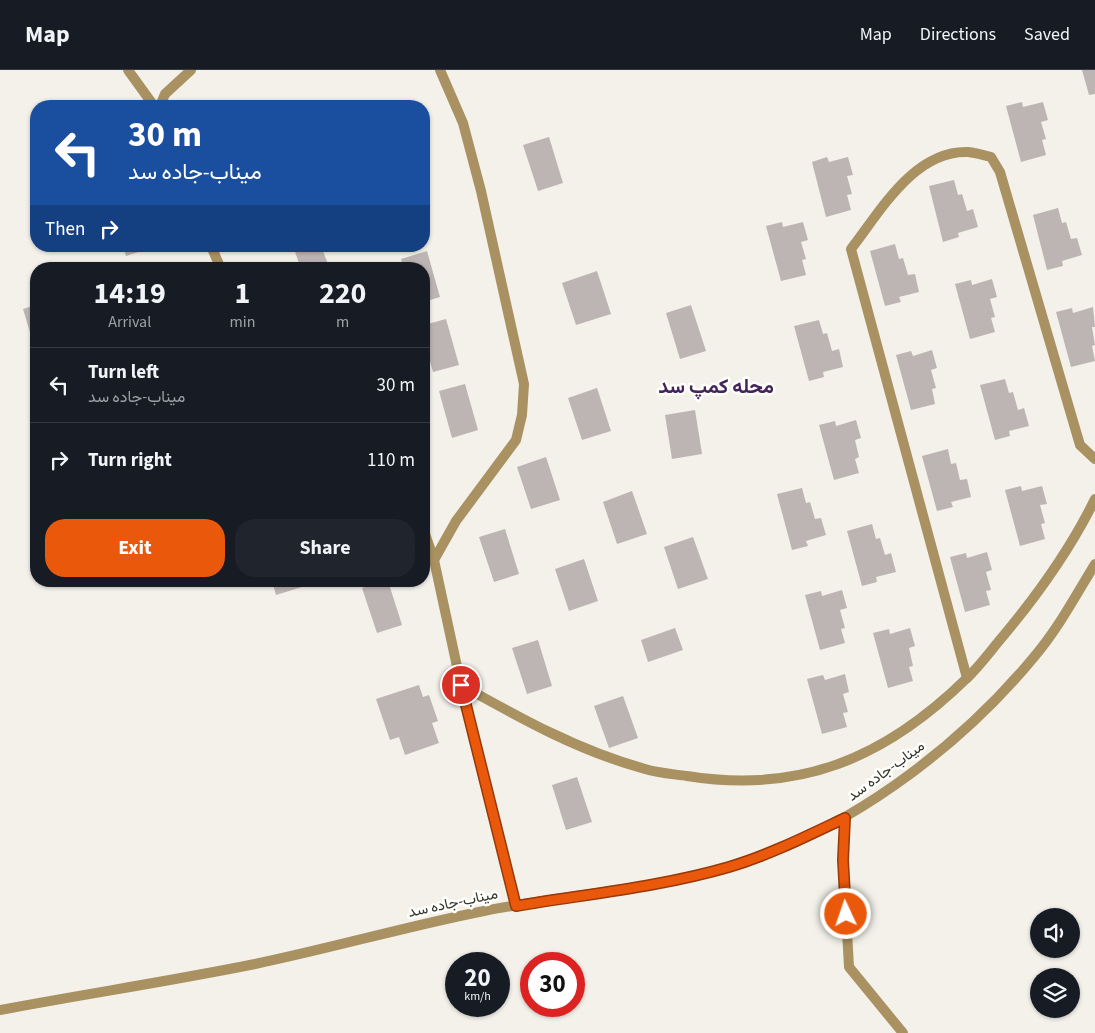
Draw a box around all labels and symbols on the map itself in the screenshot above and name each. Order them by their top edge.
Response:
district label: محله کمپ سد [658,373,774,401]
pin [440,664,482,706]
street label: میناب-جاده سد [843,736,929,806]
street label: میناب-جاده سد [406,883,500,923]
position arrow [819,887,871,939]
speed limit sign: 30 [520,952,585,1017]

